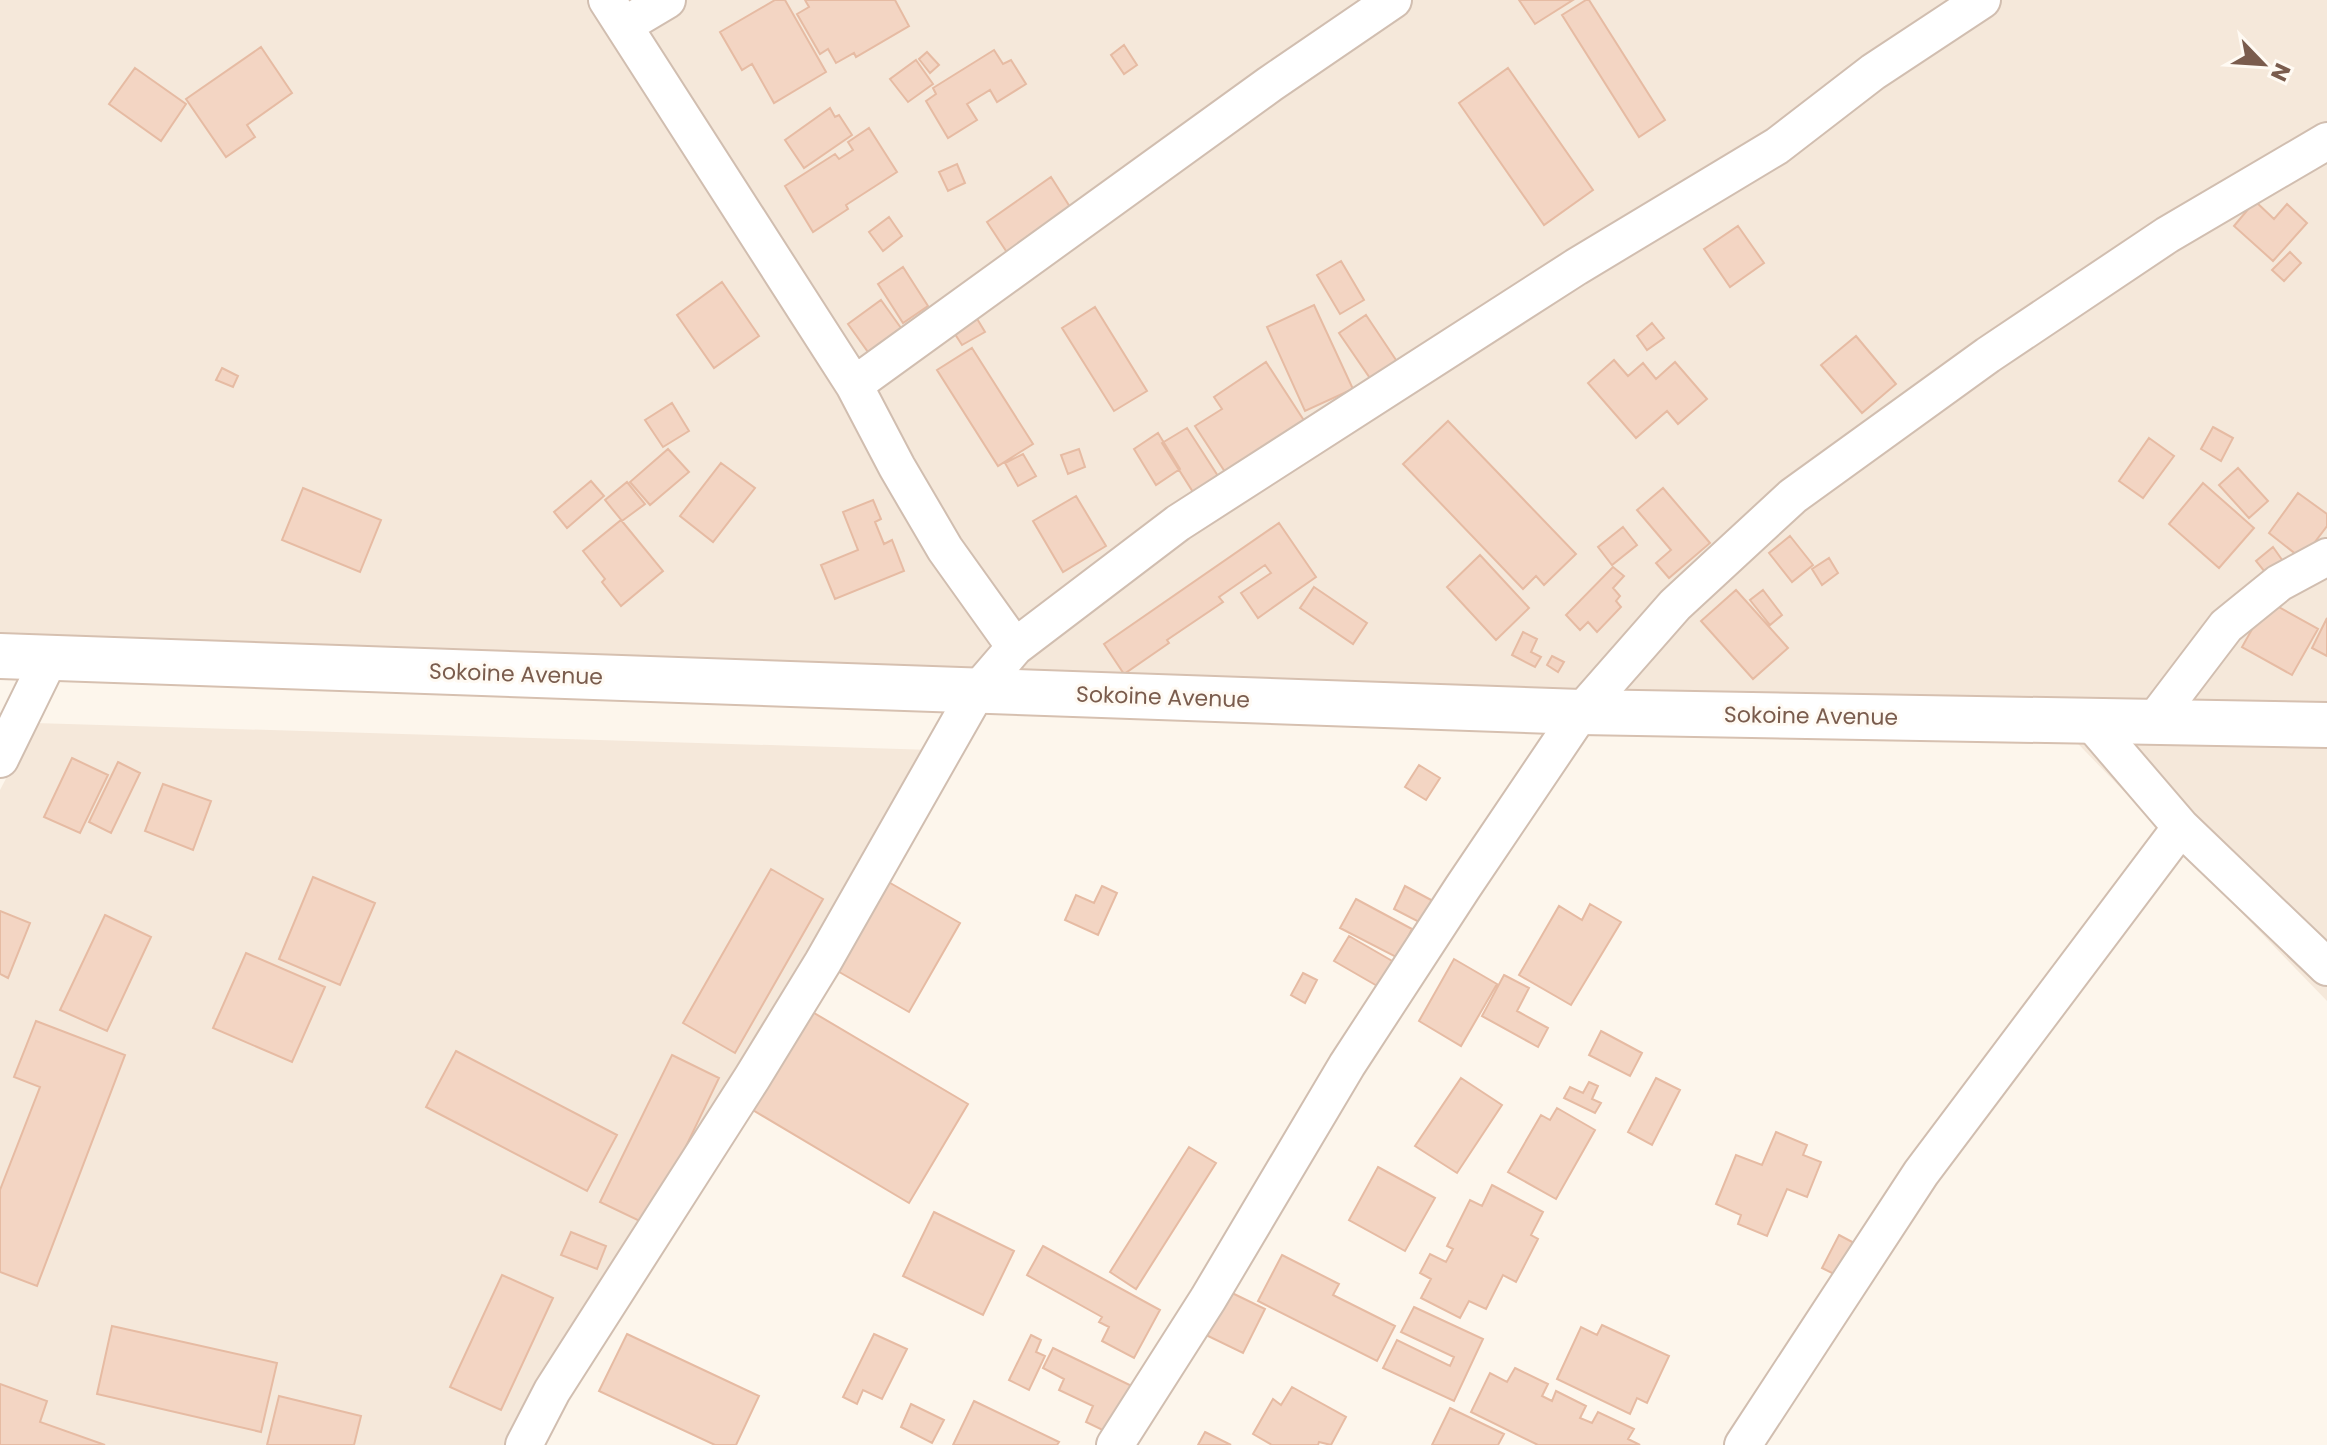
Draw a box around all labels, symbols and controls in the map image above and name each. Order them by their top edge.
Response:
north arrow [2223,24,2303,104]
text: N [2263,58,2298,86]
street label: Sokoine Avenue [428,655,604,693]
street label: Sokoine Avenue [1075,678,1251,716]
street label: Sokoine Avenue [1724,699,1898,733]

